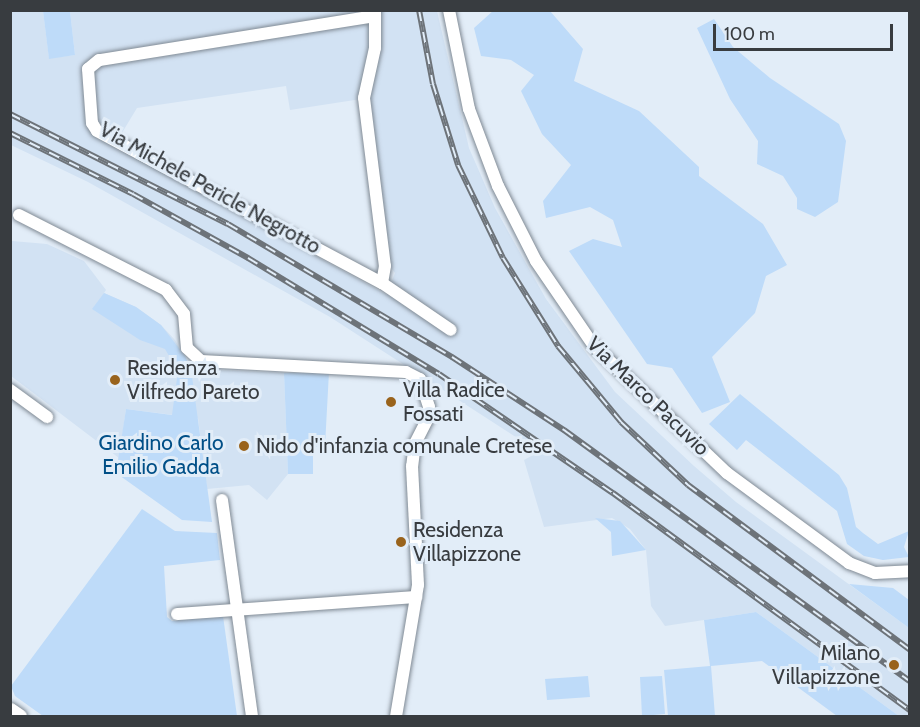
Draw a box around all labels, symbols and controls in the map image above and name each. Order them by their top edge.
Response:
scale bar [716,12,896,50]
text: 100 m [724,23,775,45]
street label: Via Michele Pericle Negrotto [95,117,325,259]
street label: Via Marco Pacuvio [581,331,715,461]
place label: Residenza Vilfredo Pareto [127,355,260,405]
marker: Residenza Vilfredo Pareto [108,373,122,387]
place label: Villa Radice Fossati [403,377,505,427]
marker: Villa Radice Fossati [384,395,398,409]
park label: Giardino Carlo Emilio Gadda [98,430,224,480]
place label: Nido d'infanzia comunale Cretese [256,433,552,459]
marker: Nido d'infanzia comunale Cretese [237,439,251,453]
place label: Residenza Villapizzone [413,517,521,567]
marker: Residenza Villapizzone [394,535,408,549]
place label: Milano Villapizzone [772,640,880,690]
marker: Milano Villapizzone [885,656,903,674]

